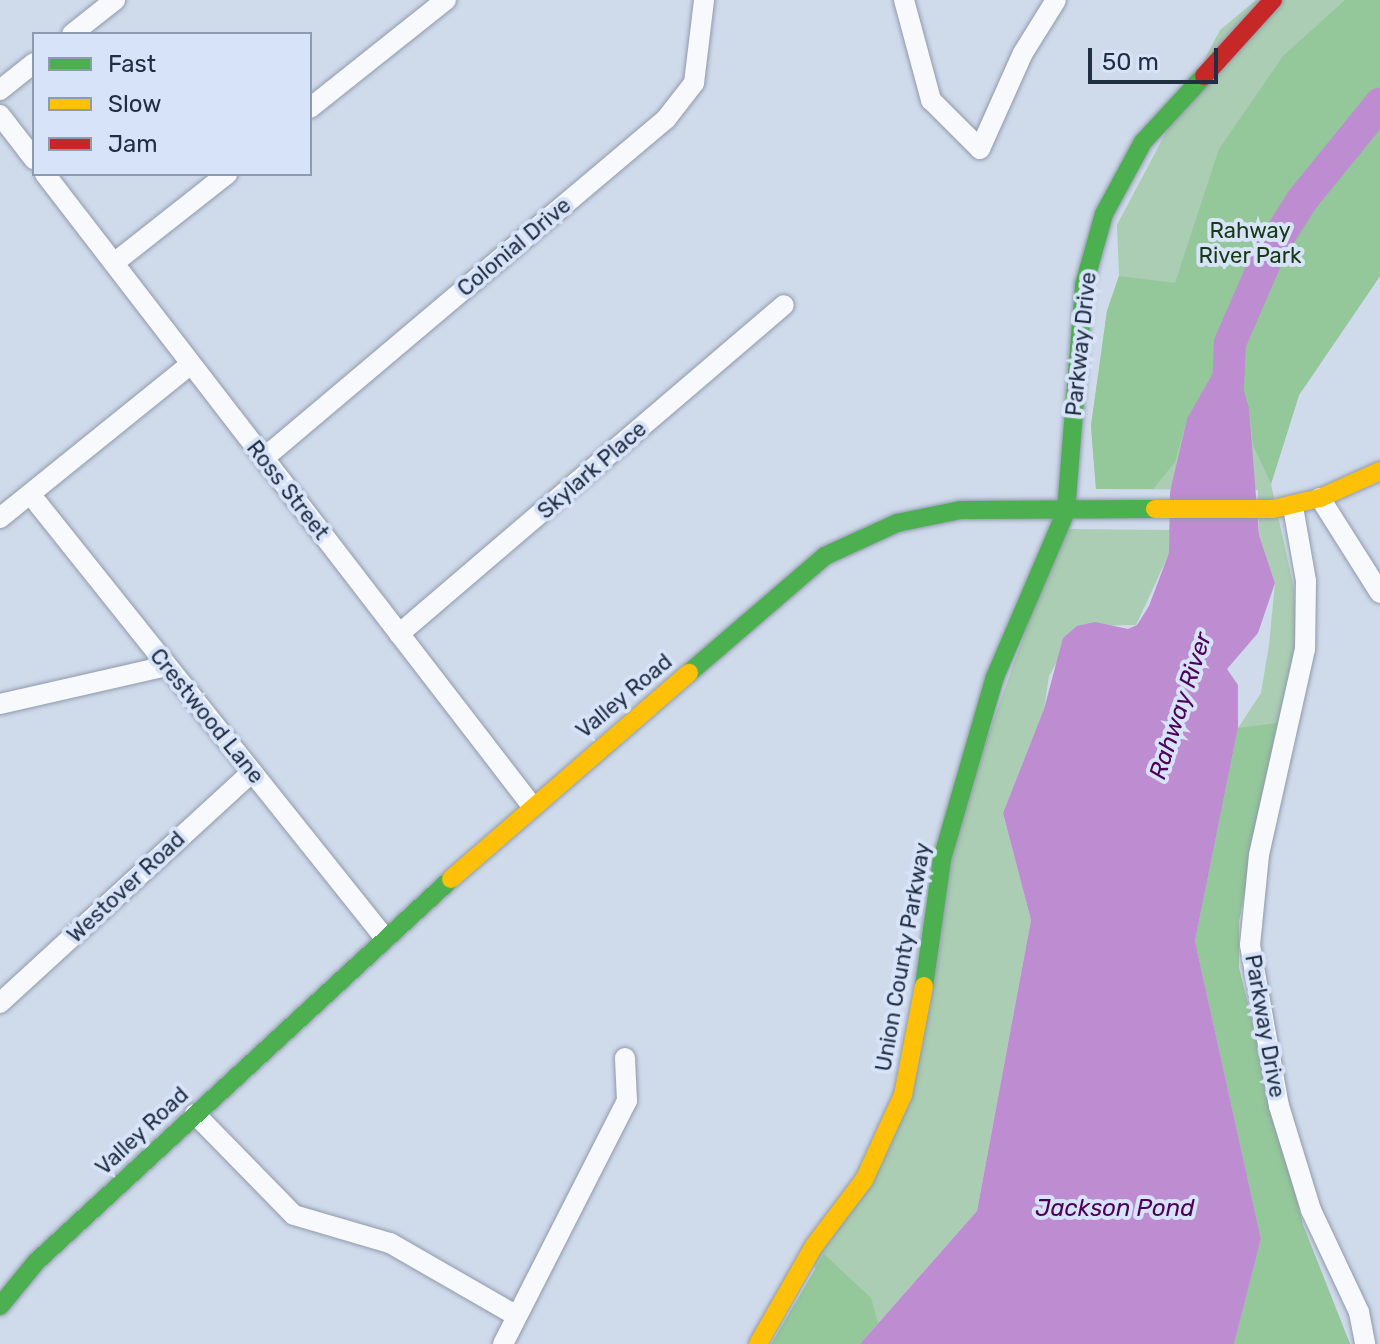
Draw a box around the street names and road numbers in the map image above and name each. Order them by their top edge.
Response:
street label: Colonial Drive [452,192,576,302]
street label: Parkway Drive [1060,270,1102,418]
street label: Skylark Place [532,415,652,525]
street label: Ross Street [241,435,335,545]
street label: Crestwood Lane [144,643,270,789]
street label: Valley Road [570,648,678,744]
street label: Westover Road [62,826,190,948]
street label: Union County Parkway [870,840,936,1074]
street label: Parkway Drive [1239,952,1291,1100]
street label: Valley Road [90,1081,194,1181]

